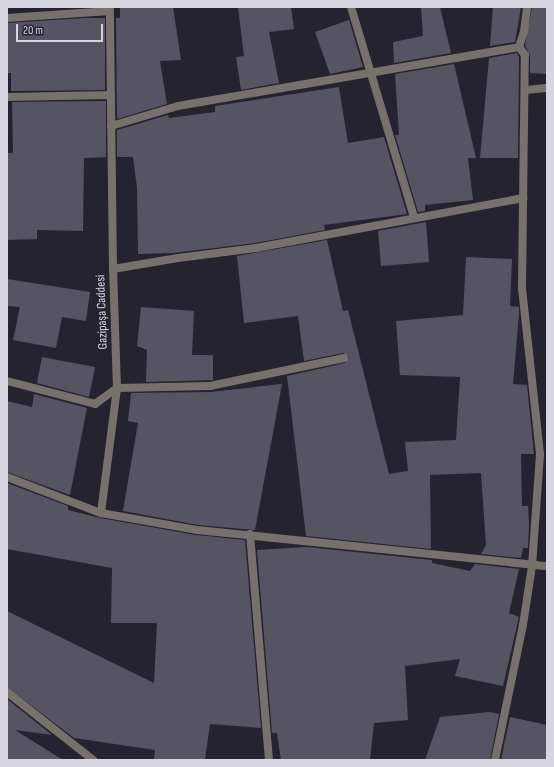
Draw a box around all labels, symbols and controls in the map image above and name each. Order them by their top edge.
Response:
scale bar [18,16,105,42]
text: 20 m [23,23,43,38]
street label: Gazipaşa Caddesi [93,274,111,350]

